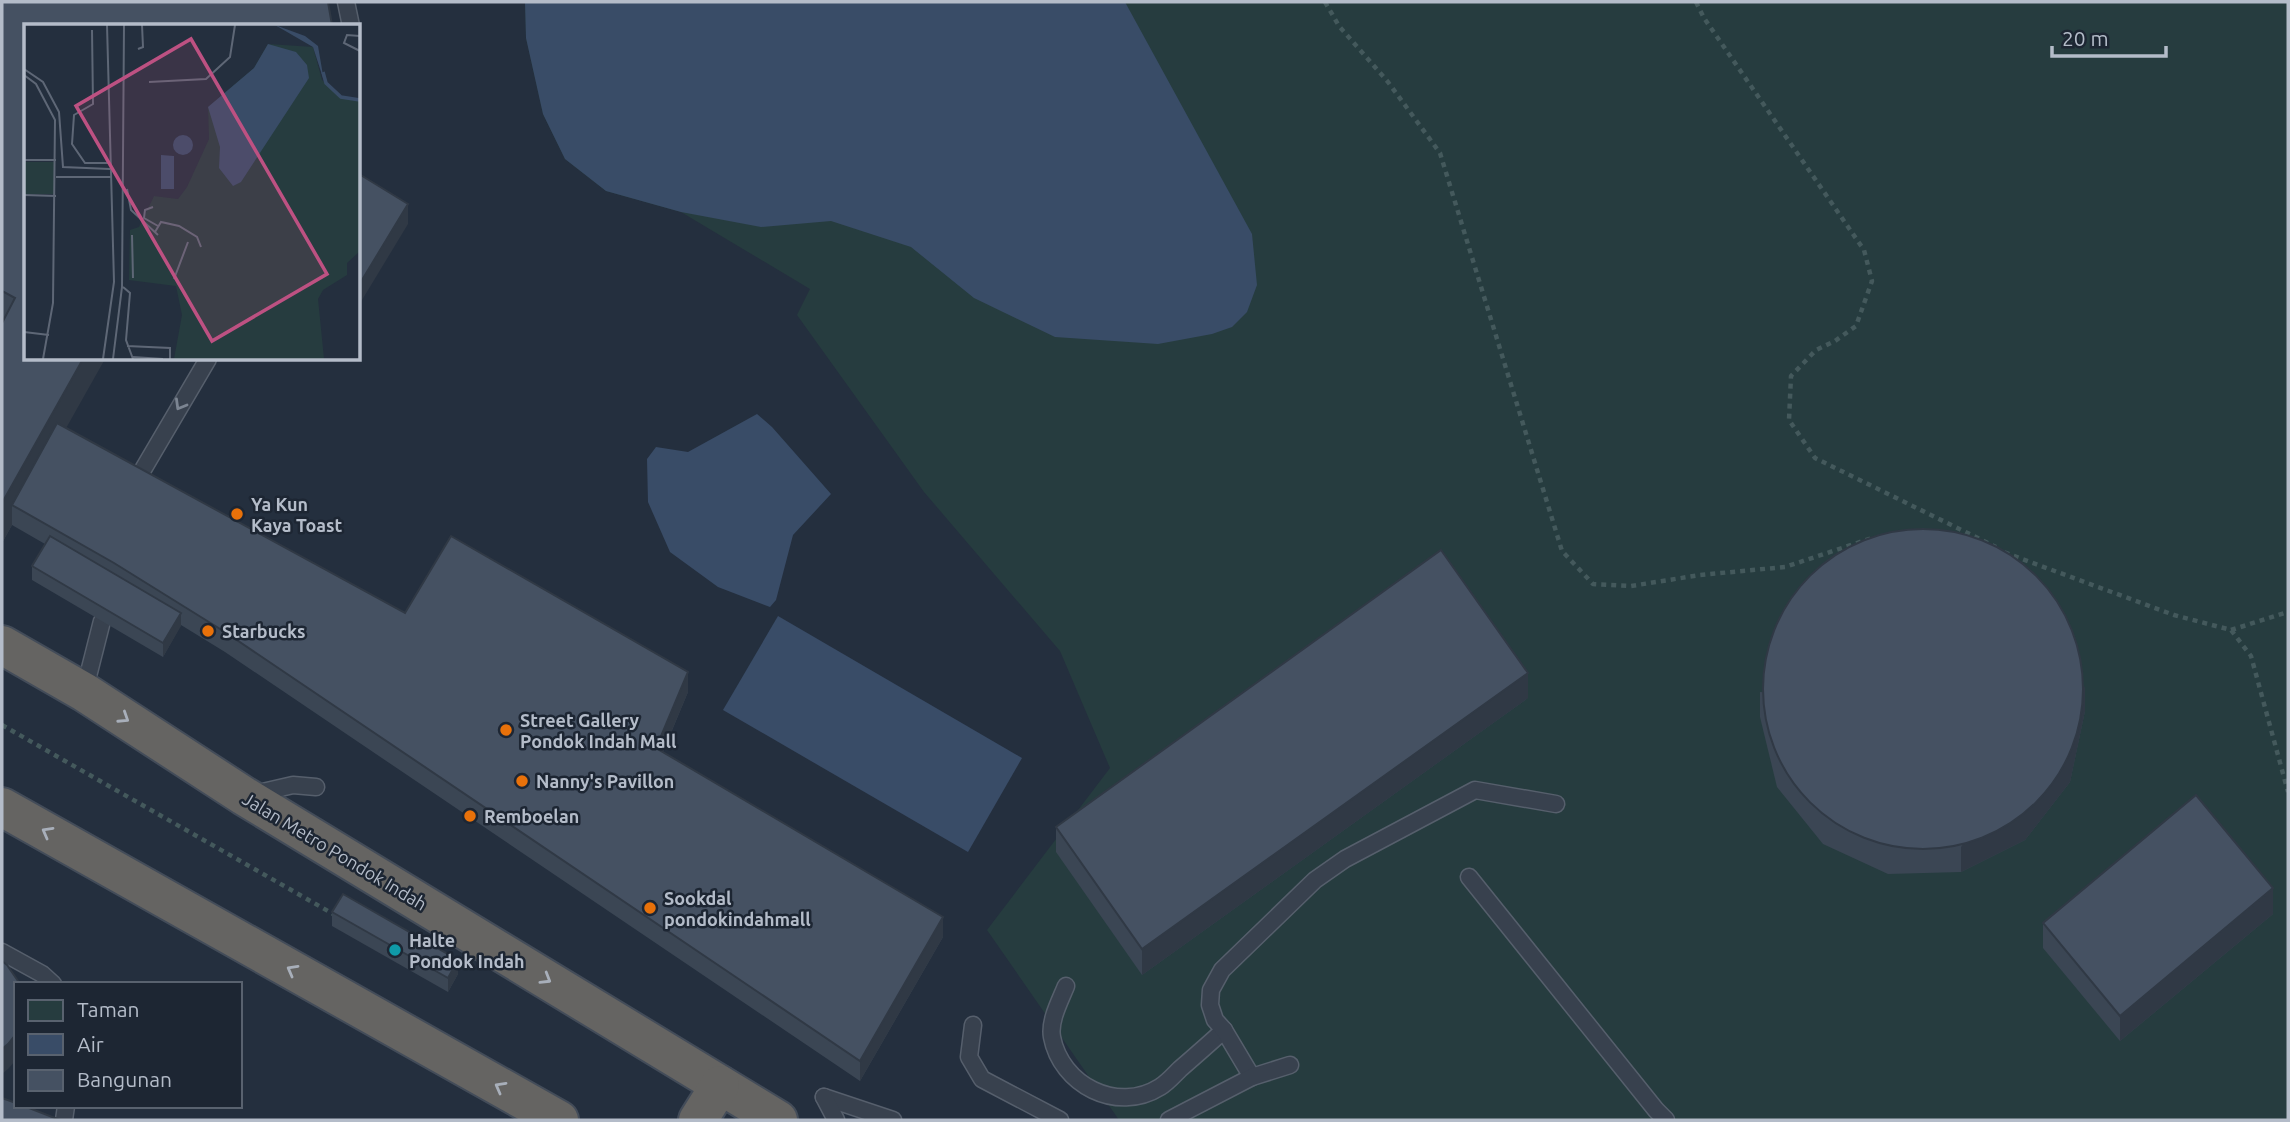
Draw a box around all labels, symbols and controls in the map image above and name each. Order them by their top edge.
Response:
scale bar [2052,14,2166,58]
inset map [24,24,360,360]
text: 20 m [2062,26,2109,50]
one-way arrow [175,398,188,411]
place label: Ya Kun Kaya Toast [251,494,343,535]
marker: Ya Kun Kaya Toast [229,506,245,522]
place label: Starbucks [222,621,306,641]
marker: Starbucks [200,623,216,639]
one-way arrow [116,709,129,722]
place label: Street Gallery Pondok Indah Mall [520,710,677,751]
marker: Street Gallery Pondok Indah Mall [498,722,514,738]
place label: Nanny's Pavillon [536,771,674,791]
marker: Nanny's Pavillon [514,773,530,789]
street label: Jalan Metro Pondok Indah [239,788,431,914]
place label: Remboelan [484,806,579,826]
marker: Remboelan [462,808,478,824]
one-way arrow [42,827,54,840]
place label: Sookdal pondokindahmall [664,888,811,929]
marker: Sookdal pondokindahmall [642,900,658,916]
place label: Halte Pondok Indah [409,930,525,971]
marker: Halte Pondok Indah [387,942,403,958]
one-way arrow [287,965,299,978]
one-way arrow [539,971,552,984]
legend [14,982,242,1108]
text: Taman [77,997,140,1021]
text: Air [77,1032,104,1056]
text: Bangunan [77,1067,172,1091]
one-way arrow [494,1082,507,1095]

